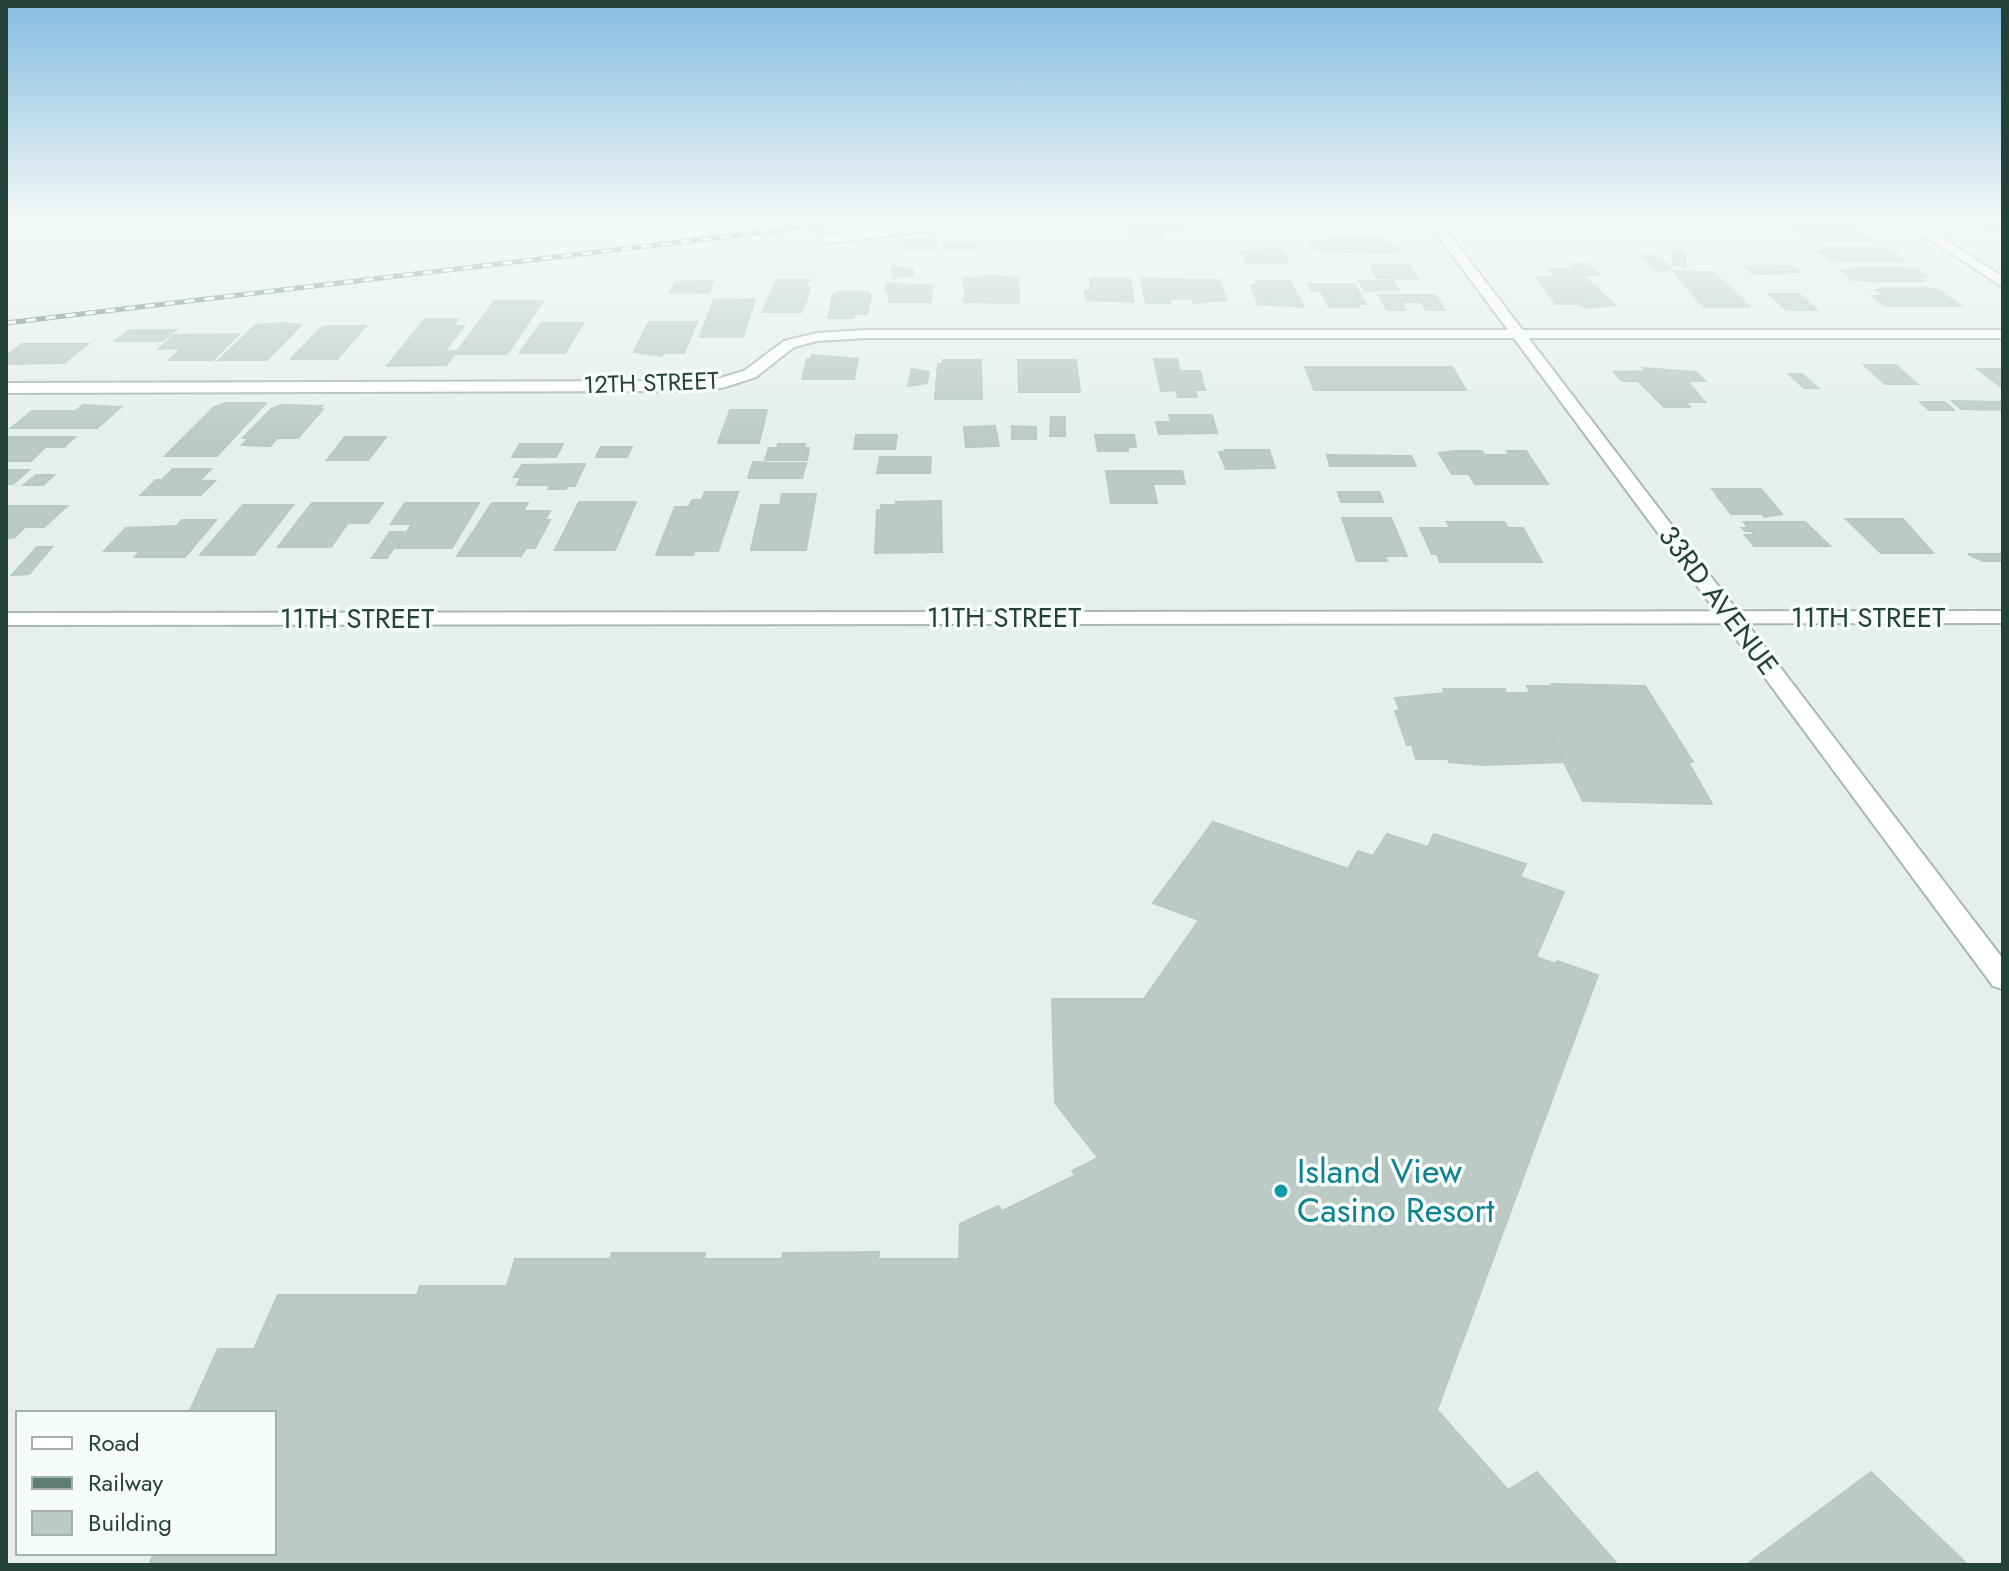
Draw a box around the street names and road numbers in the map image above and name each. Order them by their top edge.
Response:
street label: 12TH STREET [583,363,719,402]
street label: 33RD AVENUE [1649,517,1789,684]
street label: 11TH STREET [927,597,1081,638]
street label: 11TH STREET [1791,597,1945,638]
street label: 11TH STREET [280,598,434,639]

